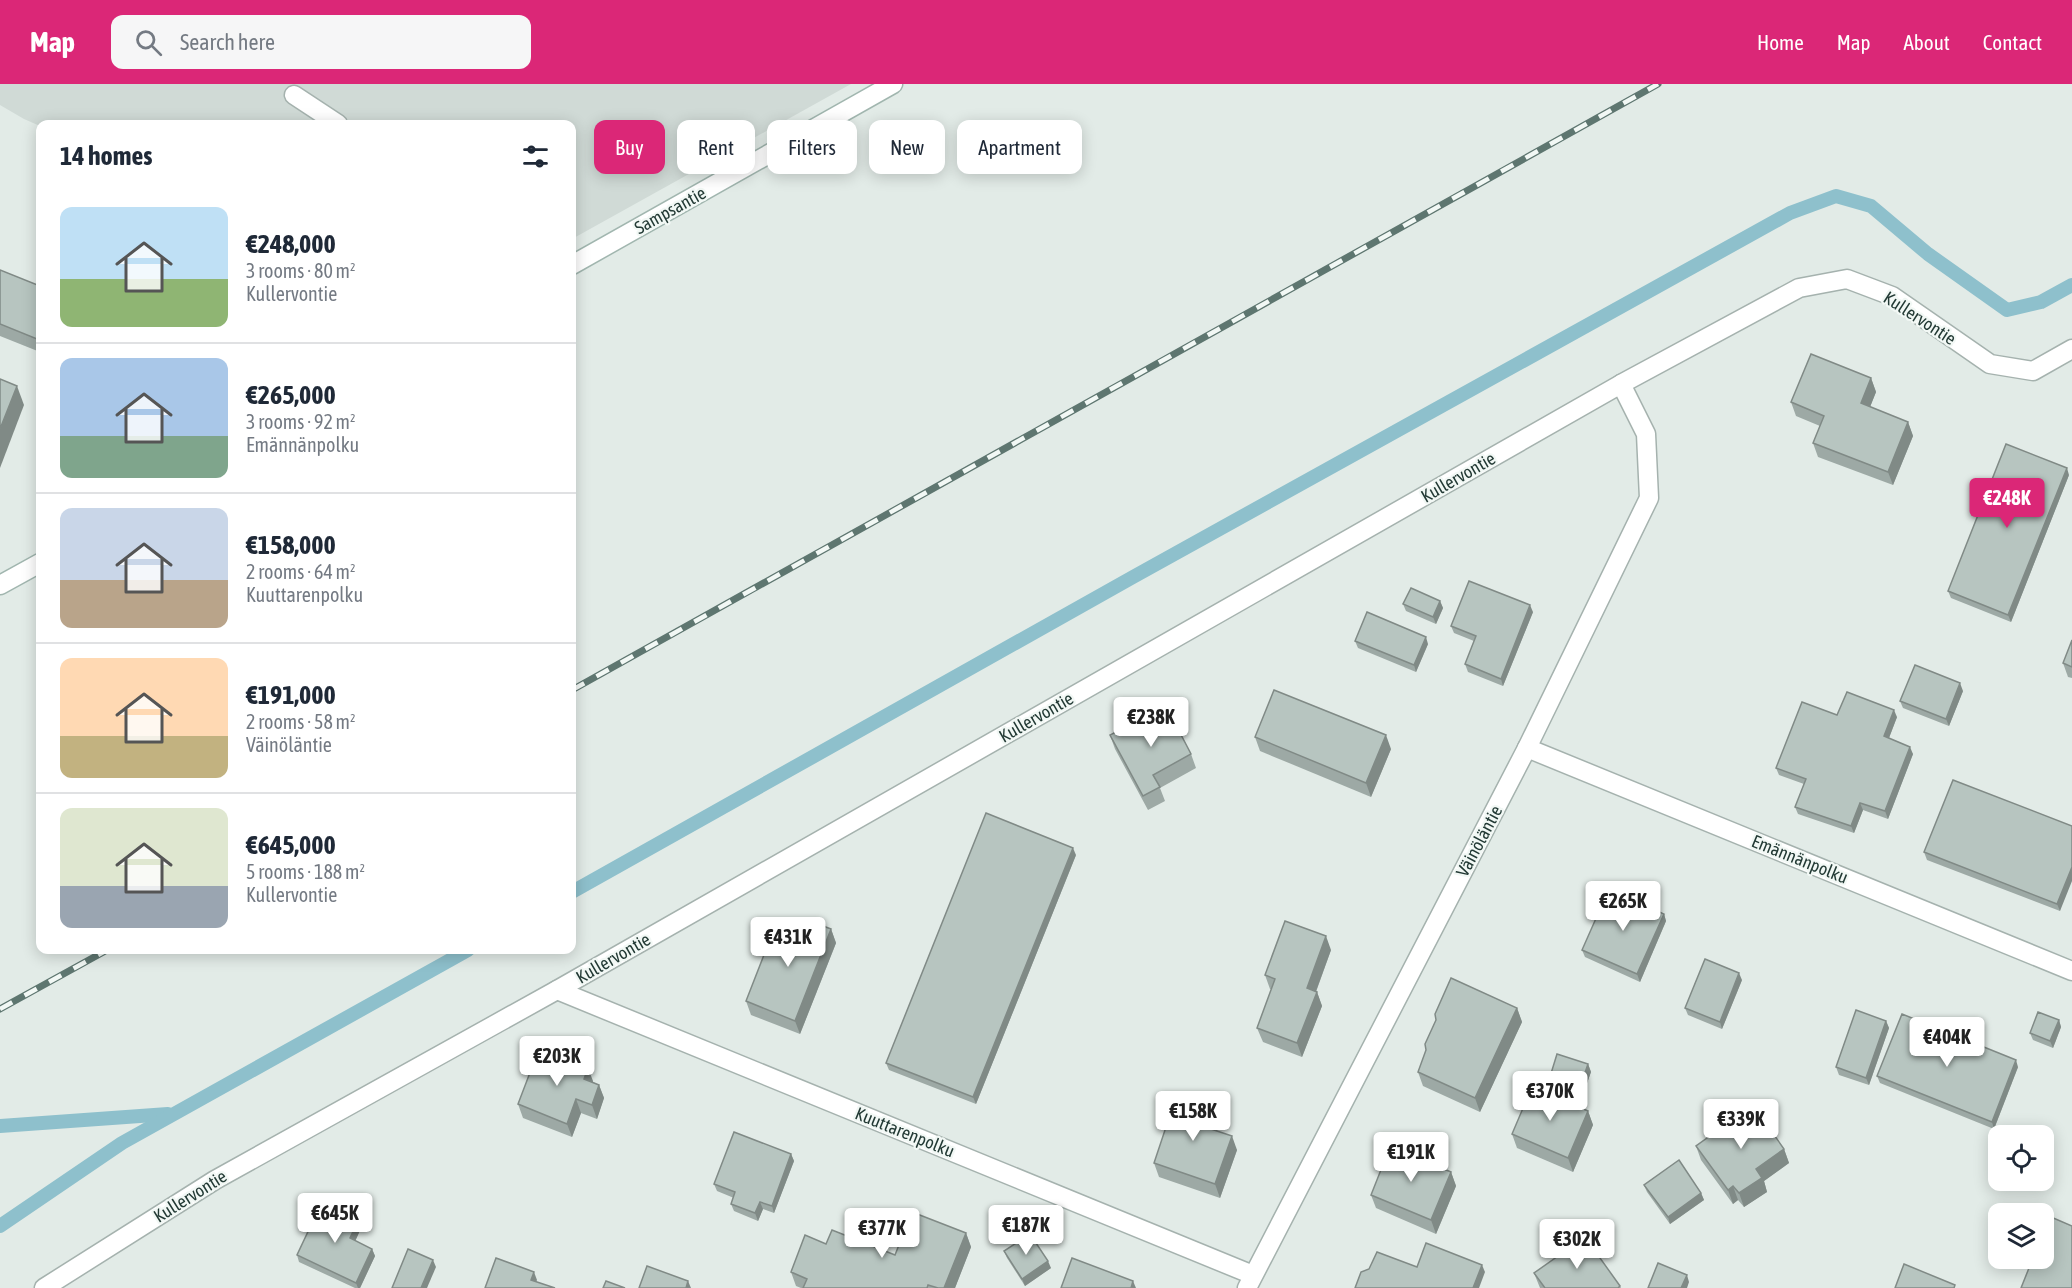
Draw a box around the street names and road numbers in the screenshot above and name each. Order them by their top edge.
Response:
street label: Sampsantie [631,182,709,238]
street label: Kullervontie [1880,287,1960,349]
street label: Kullervontie [1417,447,1499,507]
street label: Kullervontie [995,687,1077,747]
street label: Väinöläntie [1452,802,1506,880]
street label: Emännänpolku [1749,830,1851,888]
street label: Kullervontie [572,928,654,988]
street label: Kuuttarenpolku [852,1103,958,1161]
street label: Kullervontie [150,1165,230,1227]

